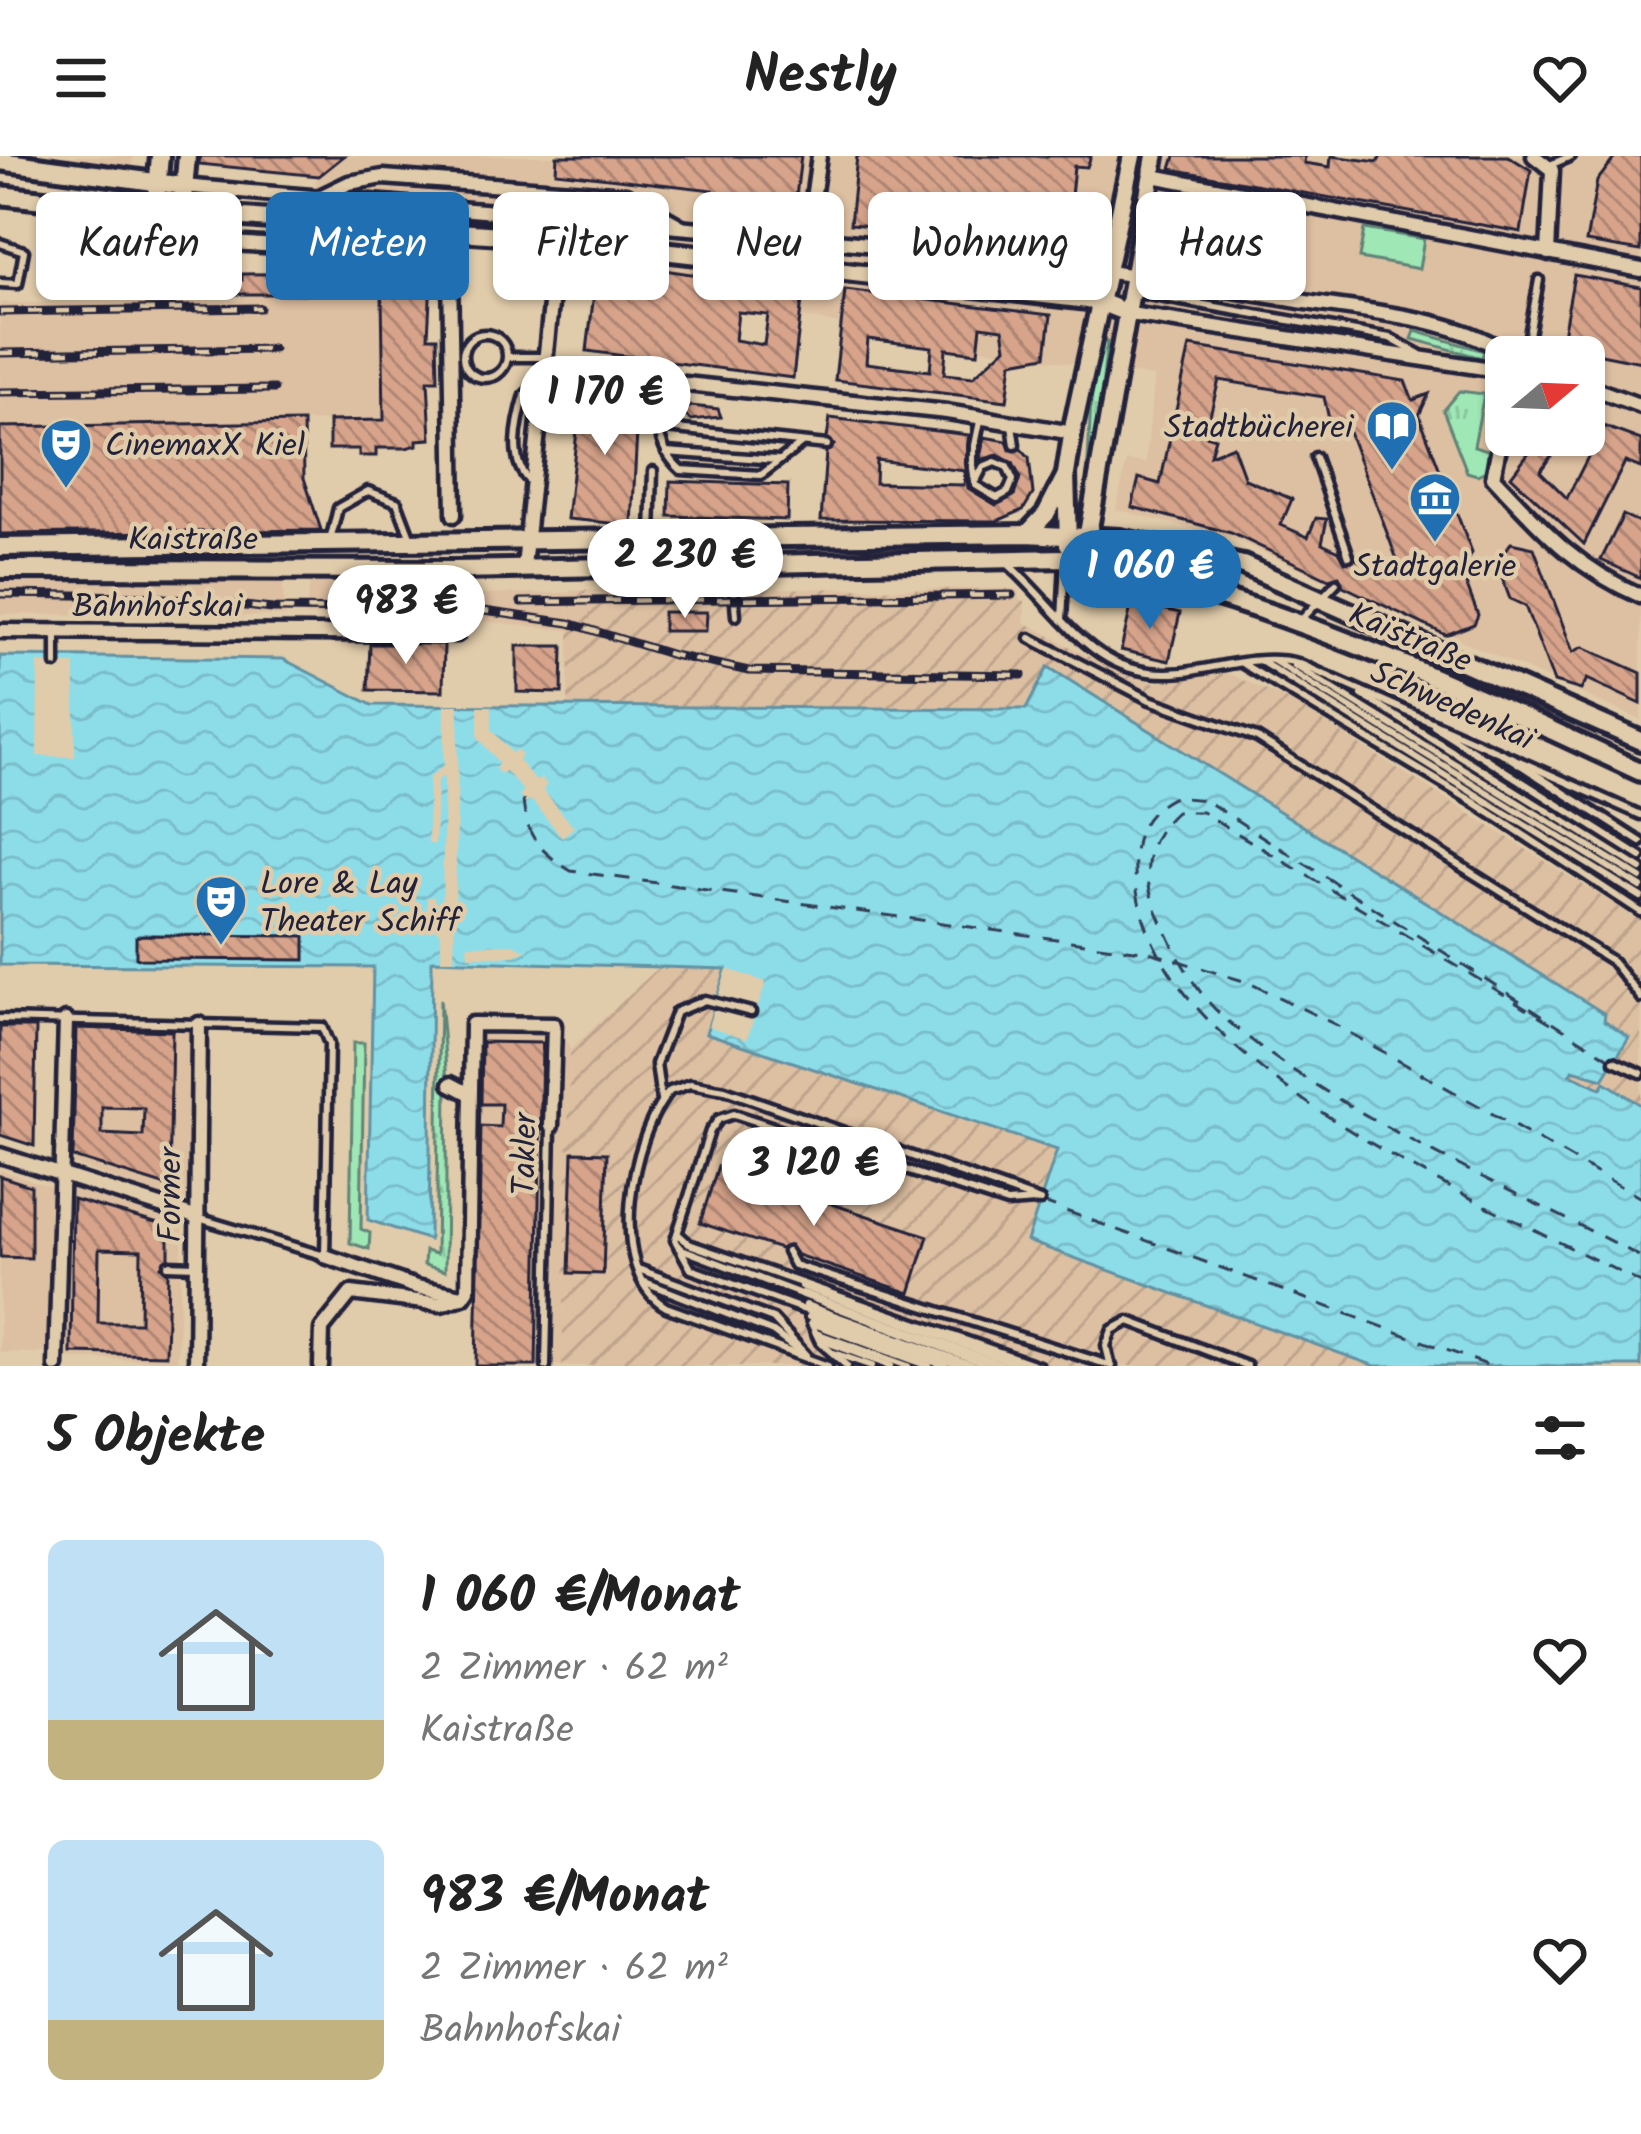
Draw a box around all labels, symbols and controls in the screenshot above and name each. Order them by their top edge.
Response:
text: Nestly [744,35,897,121]
icon: menu [48,45,114,111]
icon: heart [1527,45,1593,111]
chip: Kaufen [36,192,242,300]
chip: Mieten [266,192,469,300]
chip: Filter [493,192,669,300]
chip: Neu [693,192,844,300]
chip: Wohnung [868,192,1112,300]
chip: Haus [1136,192,1306,300]
north arrow [1485,336,1605,456]
map controls [1485,336,1605,456]
pin: 1 170 € [494,356,716,458]
text: 1 170 € [547,364,663,426]
library icon: Stadtbücherei [1364,398,1420,472]
place label: Stadtbücherei [1164,403,1354,456]
theatre icon: CinemaxX Kiel [38,416,94,490]
place label: CinemaxX Kiel [105,421,305,474]
museum icon: Stadtgalerie [1407,470,1463,544]
street label: Kaistraße [128,515,258,568]
pin: 2 230 € [574,519,796,621]
text: 2 230 € [614,527,756,589]
pin: 1 060 € [1039,530,1261,632]
text: 1 060 € [1086,538,1214,600]
place label: Stadtgalerie [1354,542,1517,595]
pin: 983 € [322,565,490,667]
text: 983 € [354,573,458,635]
street label: Bahnhofskai [72,582,243,635]
street label: Kaistraße [1339,589,1480,689]
street label: Schwedenkai [1361,647,1543,767]
place label: Lore & Lay Theater Schiff [260,859,464,950]
theatre icon: Lore & Lay Theater Schiff [193,873,249,947]
street label: Takler [499,1110,554,1196]
pin: 3 120 € [703,1127,925,1229]
text: 3 120 € [749,1135,879,1197]
street label: Former [146,1145,199,1243]
text: 5 Objekte [48,1398,265,1479]
icon: filters [1527,1405,1593,1471]
text: 1 060 €/Monat [420,1558,740,1639]
icon: home [144,1588,288,1732]
icon: heart [1527,1627,1593,1693]
text: 2 Zimmer · 62 m² [420,1639,728,1701]
text: Kaistraße [420,1701,574,1763]
text: 983 €/Monat [420,1858,709,1939]
icon: home [144,1888,288,2032]
icon: heart [1527,1927,1593,1993]
text: 2 Zimmer · 62 m² [420,1939,728,2001]
text: Bahnhofskai [420,2001,621,2063]

